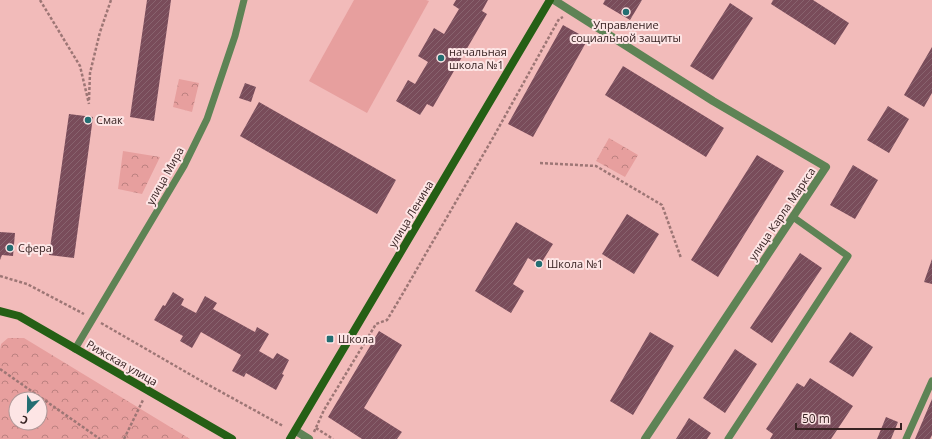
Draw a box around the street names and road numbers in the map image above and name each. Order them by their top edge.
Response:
street label: улица Мира [142,144,187,208]
street label: улица Карла Маркса [745,164,818,263]
street label: улица Ленина [385,177,436,250]
street label: Рижская улица [84,336,160,389]

